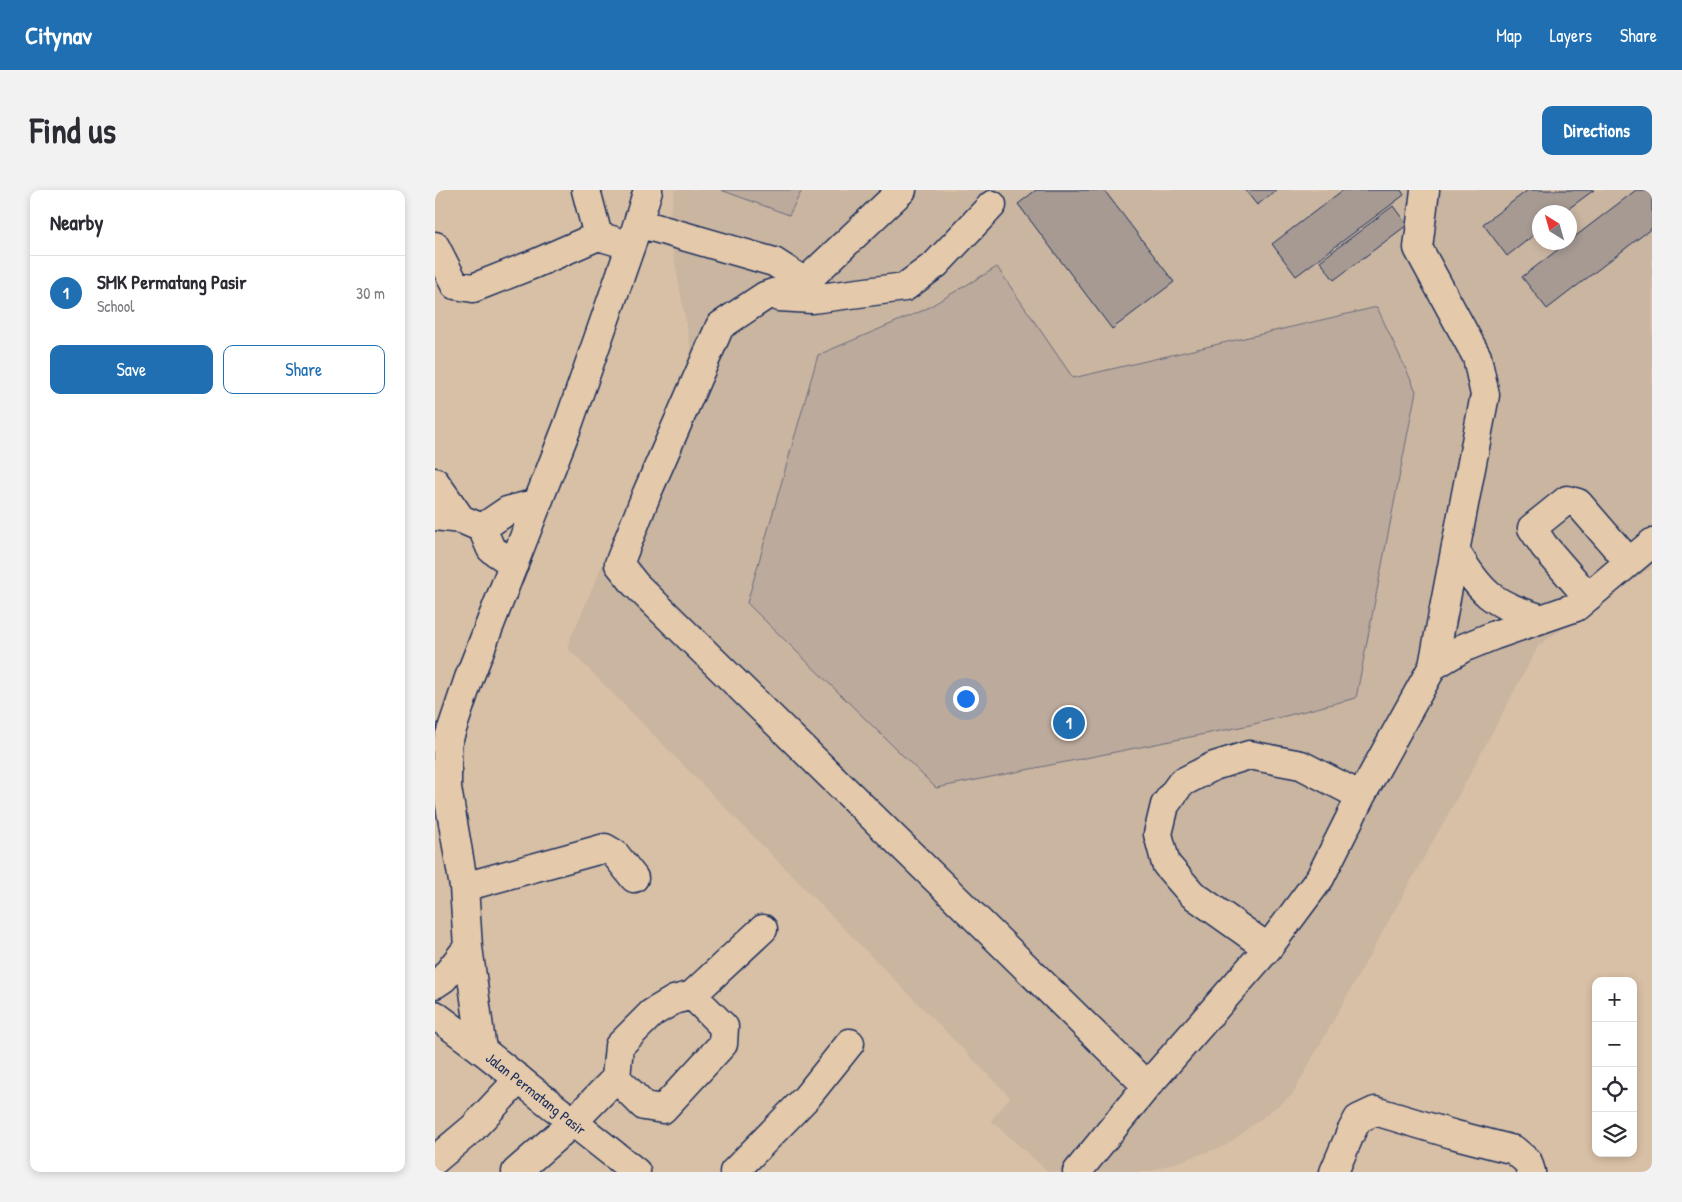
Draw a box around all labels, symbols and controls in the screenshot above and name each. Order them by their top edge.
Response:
text: Citynav [25,19,92,51]
text: Map [1496,23,1522,48]
text: Layers [1550,23,1592,48]
text: Share [1620,23,1657,48]
button: Directions [1542,106,1652,155]
text: Find us [30,107,116,154]
north arrow [1532,205,1577,250]
text: Nearby [50,208,103,237]
text: SMK Permatang Pasir [97,269,247,295]
text: 1 [63,282,69,304]
text: 30 m [356,282,385,304]
text: School [97,295,134,317]
button: Save [50,345,213,394]
button: Share [223,345,385,394]
your location [953,686,979,712]
pin: 1 [1053,704,1085,742]
map controls [1592,977,1637,1157]
button: + [1592,977,1637,1022]
button: − [1592,1022,1637,1067]
street label: Jalan Permatang Pasir [482,1047,591,1140]
button: locate [1592,1067,1637,1112]
button: layers [1592,1112,1637,1157]

